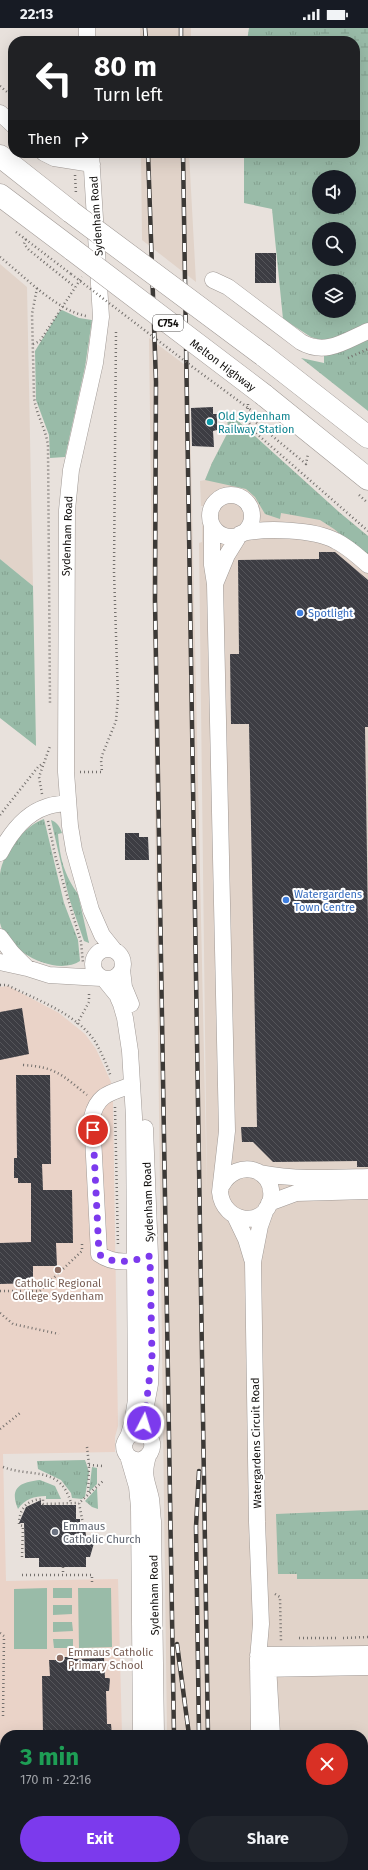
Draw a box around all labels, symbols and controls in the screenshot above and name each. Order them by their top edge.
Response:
text: 22:13 [20,5,53,23]
text: 80 m [94,50,157,83]
icon: left [28,52,80,104]
text: Turn left [94,84,163,106]
icon: right [70,128,92,150]
text: Then [28,130,62,148]
map controls [312,170,356,318]
button: sound [312,170,356,214]
street label: Sydenham Road [87,175,106,257]
button: search [312,222,356,266]
button: layers [312,274,356,318]
road number: C754 [153,315,183,331]
street label: Melton Highway [187,336,259,395]
place label: Old Sydenham Railway Station [218,410,295,436]
marker: Old Sydenham Railway Station [205,417,215,427]
street label: Sydenham Road [60,496,75,576]
place label: Spotlight [308,607,353,620]
marker: Spotlight [295,608,305,618]
place label: Watergardens Town Centre [294,888,362,914]
marker: Watergardens Town Centre [281,895,291,905]
pin [76,1113,110,1147]
icon: arrive [82,1119,104,1141]
street label: Sydenham Road [141,1162,156,1242]
marker: Catholic Regional College Sydenham [53,1265,63,1275]
place label: Catholic Regional College Sydenham [12,1277,104,1303]
street label: Watergardens Circuit Road [249,1377,264,1509]
position arrow [123,1402,165,1444]
place label: Emmaus Catholic Church [63,1520,141,1546]
marker: Emmaus Catholic Church [50,1527,60,1537]
street label: Sydenham Road [147,1555,162,1635]
place label: Emmaus Catholic Primary School [68,1646,154,1672]
marker: Emmaus Catholic Primary School [55,1653,65,1663]
text: 3 min [20,1743,79,1771]
button: close [306,1743,348,1785]
text: 170 m · 22:16 [20,1772,91,1787]
button: Exit [20,1816,180,1862]
button: Share [188,1816,348,1862]

